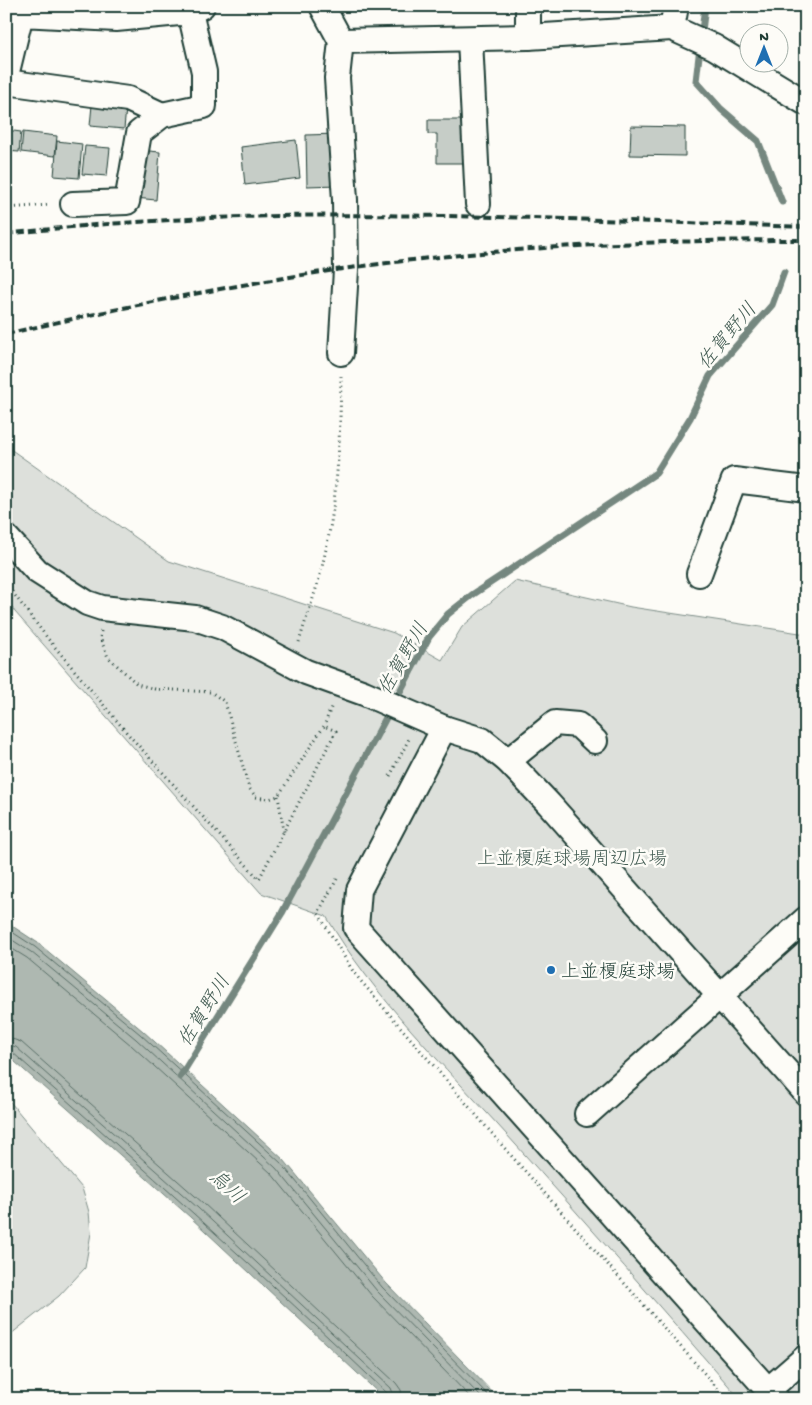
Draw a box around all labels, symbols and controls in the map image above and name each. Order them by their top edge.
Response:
north arrow [740,22,790,72]
text: N [759,29,769,46]
water label: 佐賀野川 [693,298,763,375]
water label: 佐賀野川 [373,618,435,700]
park label: 上並榎庭球場周辺広場 [477,848,667,872]
place label: 上並榎庭球場 [561,961,675,985]
marker: 上並榎庭球場 [545,964,557,976]
water label: 佐賀野川 [173,971,237,1052]
water label: 烏川 [203,1165,249,1211]

